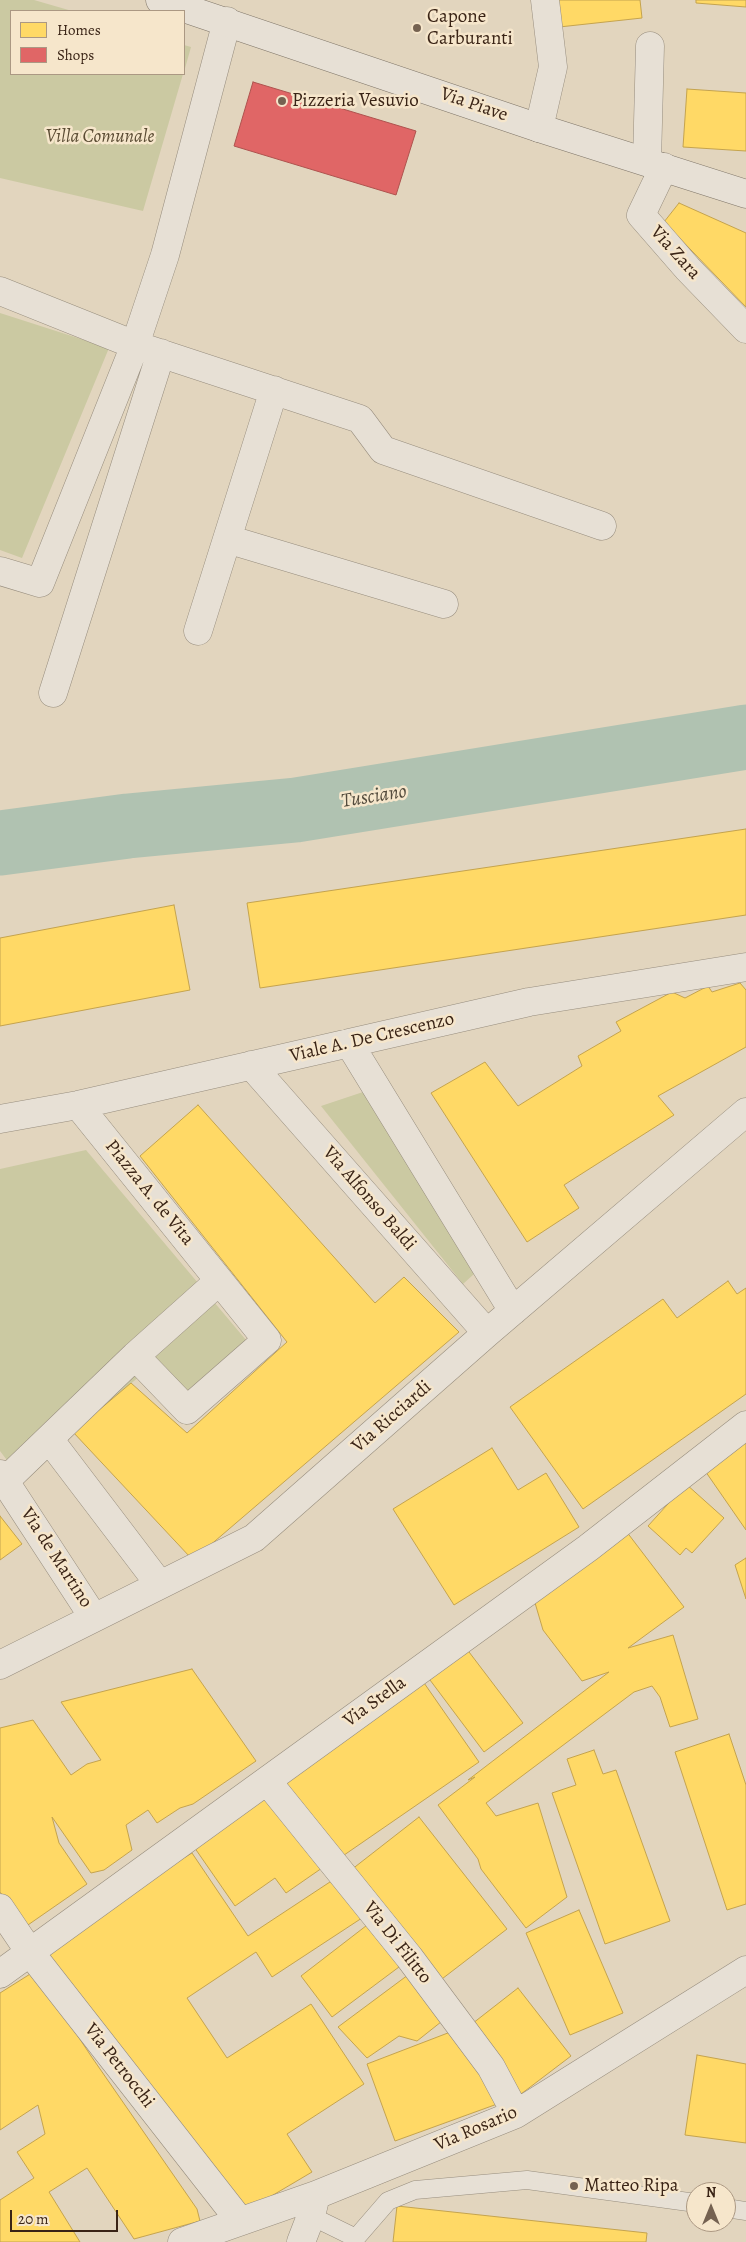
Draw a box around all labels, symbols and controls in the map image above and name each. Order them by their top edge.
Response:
place label: Capone Carburanti [427,6,513,50]
legend [10,10,185,75]
text: Homes [57,20,101,40]
marker: Capone Carburanti [411,22,423,34]
text: Shops [57,45,94,65]
street label: Via Piave [437,83,511,127]
place label: Pizzeria Vesuvio [292,90,419,112]
marker: Pizzeria Vesuvio [276,95,288,107]
park label: Villa Comunale [46,126,154,148]
street label: Via Zara [645,221,705,285]
water label: Tusciano [340,780,408,814]
street label: Viale A. De Crescenzo [288,1008,456,1068]
street label: Piazza A. de Vita [100,1136,198,1250]
street label: Via Alfonso Baldi [317,1142,421,1256]
street label: Via Ricciardi [347,1376,437,1458]
street label: Via de Martino [15,1504,97,1612]
street label: Via Stella [339,1672,411,1732]
street label: Via Di Filitto [358,1897,436,1989]
street label: Via Petrocchi [79,2019,159,2113]
street label: Via Rosario [431,2101,521,2157]
place label: Matteo Ripa [584,2175,679,2197]
marker: Matteo Ripa [568,2180,580,2192]
north arrow [686,2182,736,2232]
text: N [706,2183,716,2202]
scale bar [12,2200,120,2232]
text: 20 m [18,2209,49,2229]

